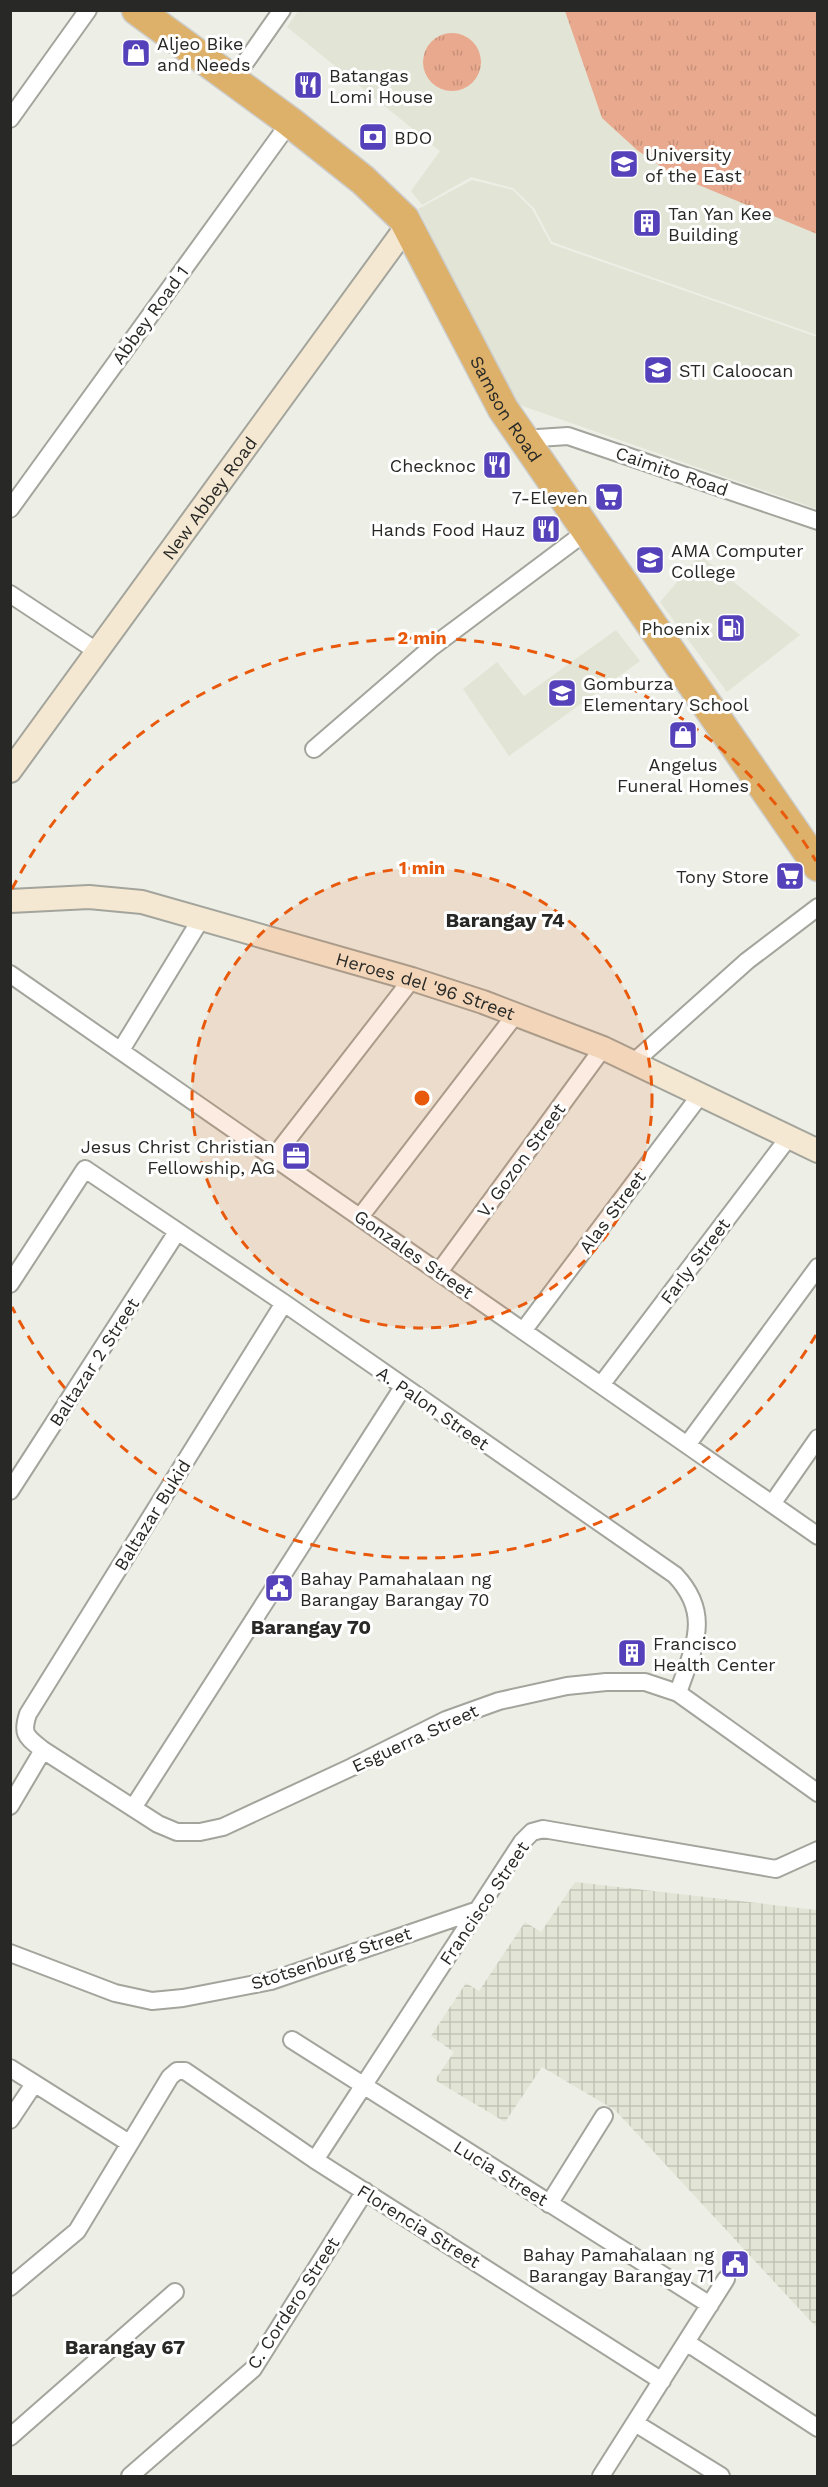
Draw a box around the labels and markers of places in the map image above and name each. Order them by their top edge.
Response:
place label: Aljeo Bike and Needs [157,33,250,75]
shop icon: Aljeo Bike and Needs [120,37,152,69]
place label: Batangas Lomi House [329,65,433,107]
restaurant icon: Batangas Lomi House [292,69,324,101]
bank icon: BDO [357,121,389,153]
place label: BDO [394,127,432,148]
place label: University of the East [645,144,742,186]
school or university icon: University of the East [608,148,640,180]
place label: Tan Yan Kee Building [668,203,772,245]
building icon: Tan Yan Kee Building [631,207,663,239]
school or university icon: STI Caloocan [642,354,674,386]
place label: STI Caloocan [679,360,793,381]
restaurant icon: Checknoc [481,449,513,481]
place label: Checknoc [390,455,476,476]
supermarket icon: 7-Eleven [593,481,625,513]
place label: 7-Eleven [512,487,588,508]
restaurant icon: Hands Food Hauz [530,513,562,545]
place label: Hands Food Hauz [371,519,525,540]
place label: AMA Computer College [671,540,804,582]
school or university icon: AMA Computer College [634,544,666,576]
fuel station icon: Phoenix [715,612,747,644]
place label: Phoenix [641,618,710,639]
place label: Gomburza Elementary School [583,673,749,715]
school or university icon: Gomburza Elementary School [546,677,578,709]
shop icon: Angelus Funeral Homes [667,719,699,751]
place label: Angelus Funeral Homes [617,754,749,796]
supermarket icon: Tony Store [774,860,806,892]
place label: Tony Store [676,866,769,887]
centre of rings [412,1088,432,1108]
place label: Jesus Christ Christian Fellowship, AG [81,1136,275,1178]
office icon: Jesus Christ Christian Fellowship, AG [280,1140,312,1172]
place label: Bahay Pamahalaan ng Barangay Barangay 70 [300,1568,492,1610]
public building icon: Bahay Pamahalaan ng Barangay Barangay 70 [263,1572,295,1604]
place label: Francisco Health Center [653,1633,776,1675]
building icon: Francisco Health Center [616,1637,648,1669]
place label: Bahay Pamahalaan ng Barangay Barangay 71 [523,2244,714,2286]
public building icon: Bahay Pamahalaan ng Barangay Barangay 71 [719,2248,751,2280]

